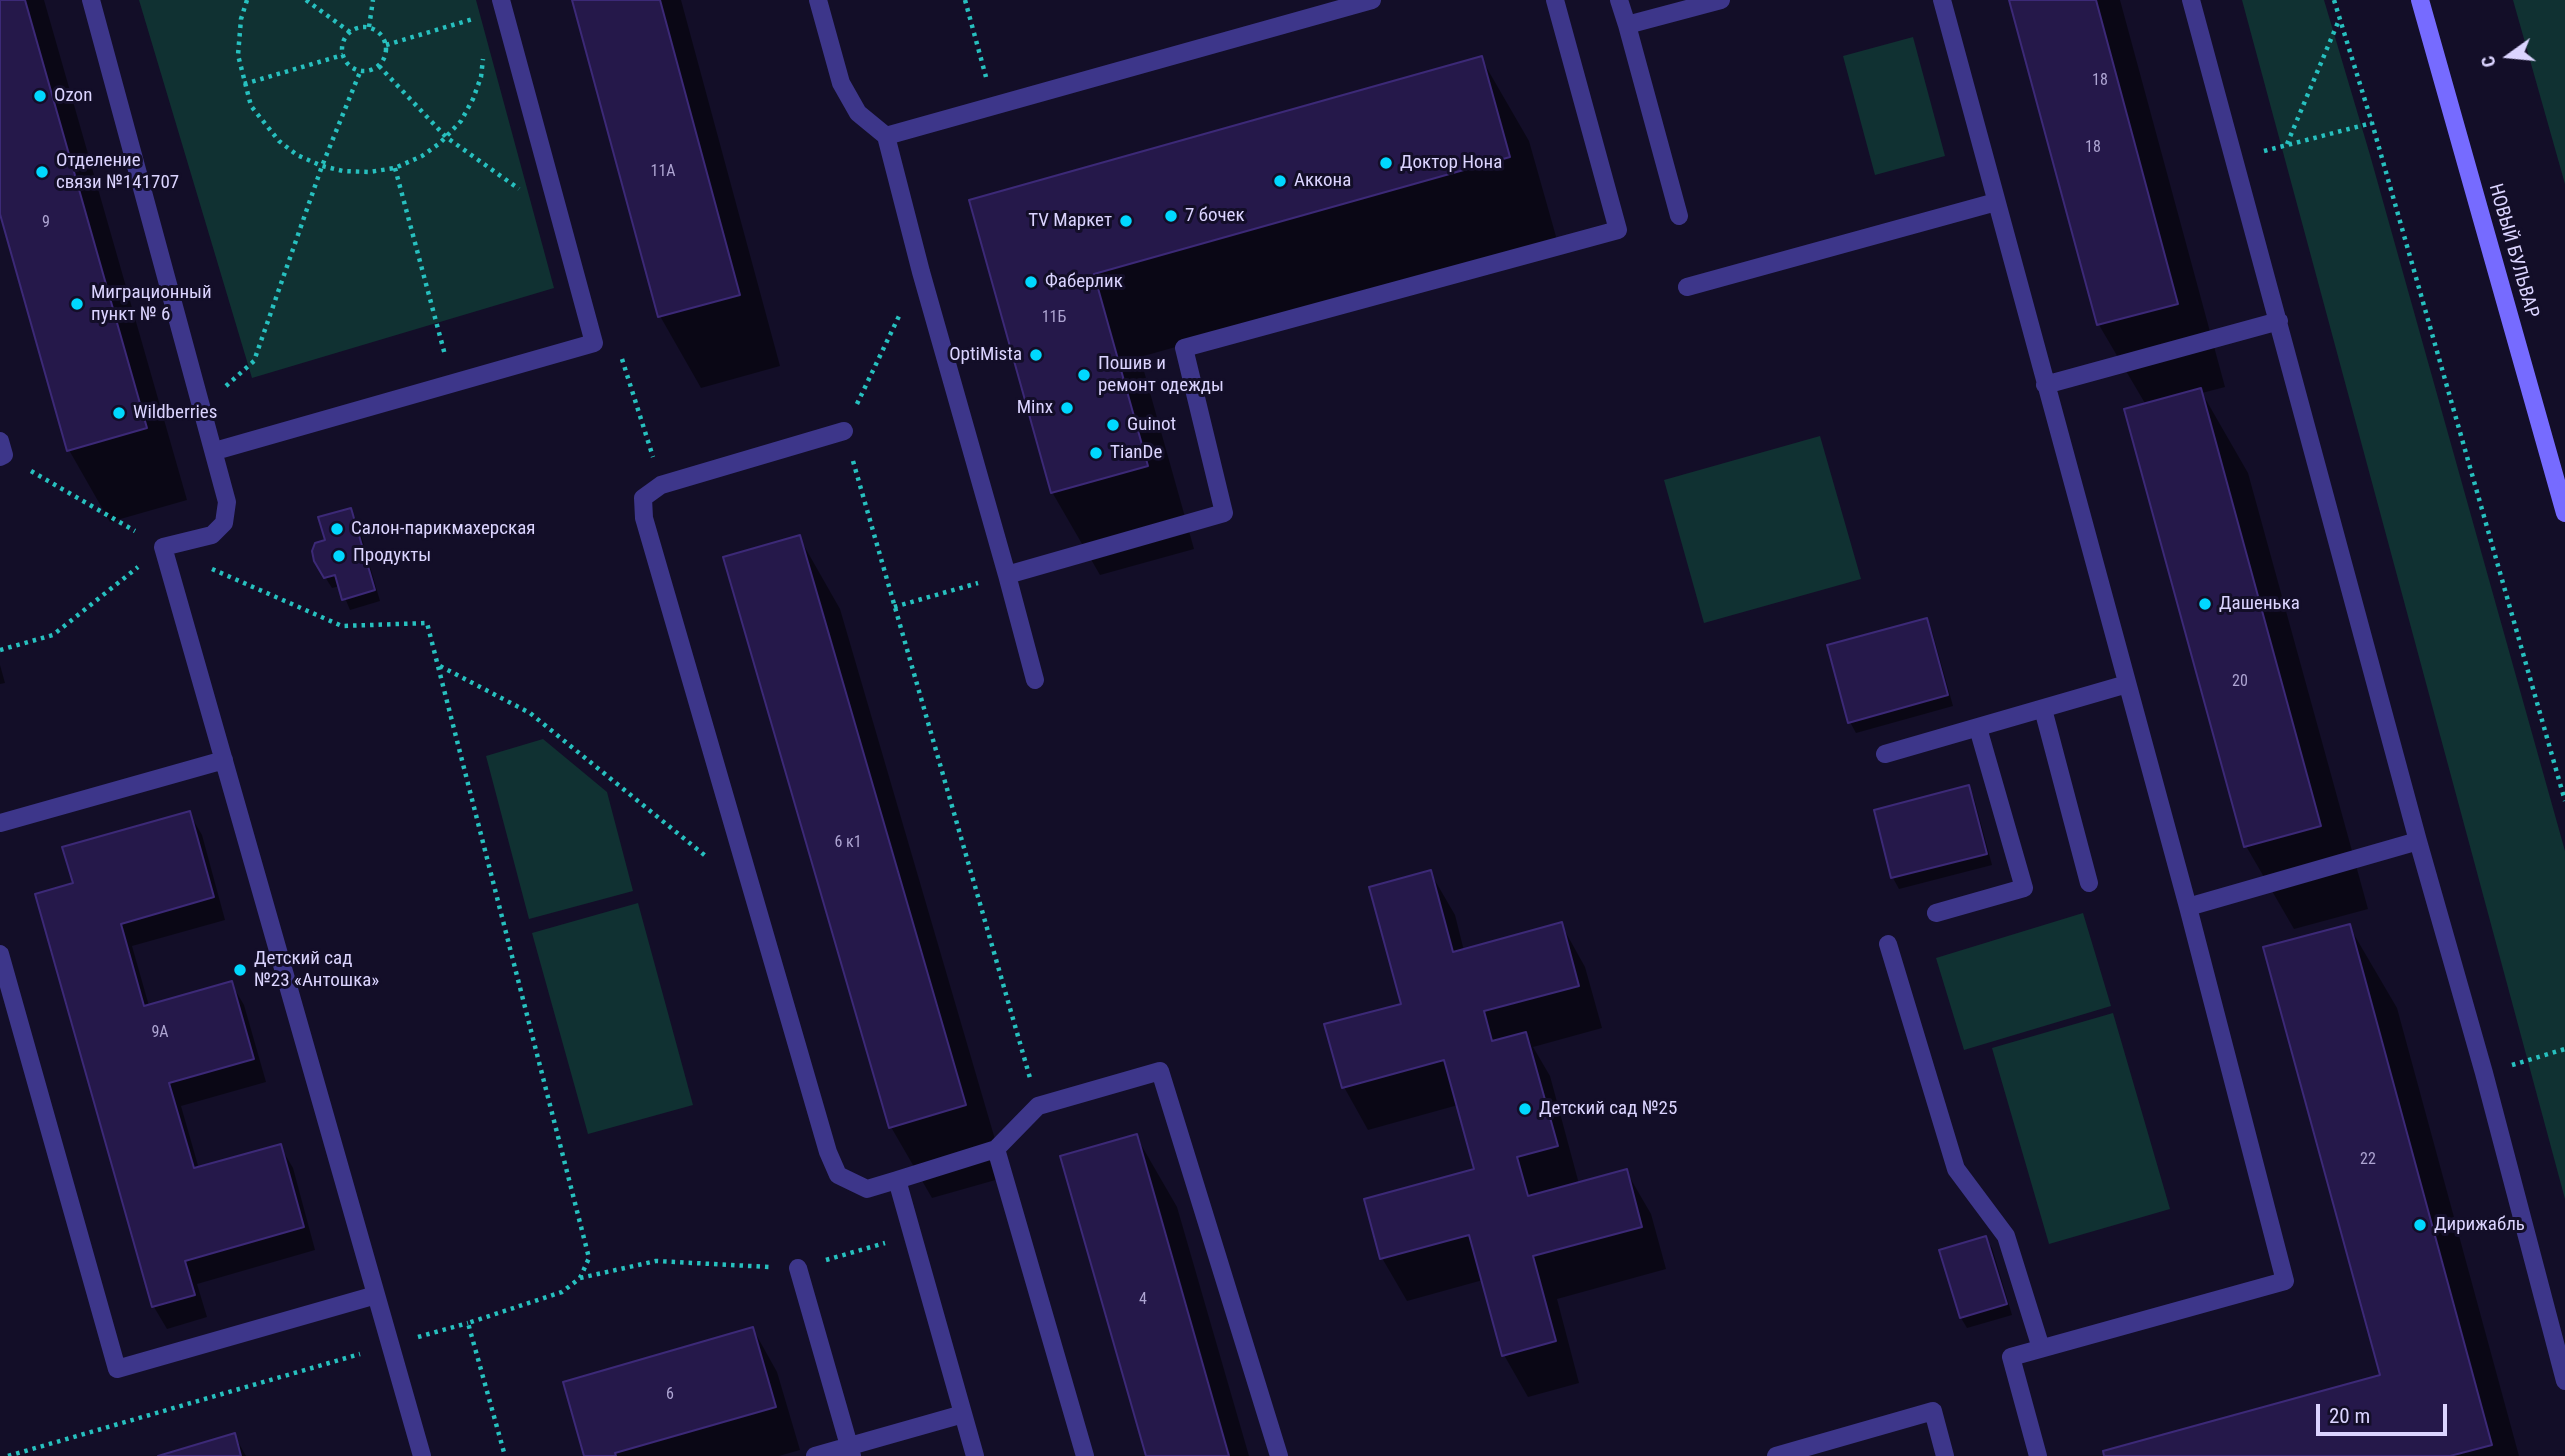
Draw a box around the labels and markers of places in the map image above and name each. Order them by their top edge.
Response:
place label: Ozon [54,85,92,107]
marker: Ozon [32,88,48,104]
place label: Отделение связи №141707 [56,150,179,194]
place label: Доктор Нона [1400,152,1502,174]
marker: Доктор Нона [1378,155,1394,171]
marker: Отделение связи №141707 [34,164,50,180]
place label: Аккона [1294,170,1351,192]
marker: Аккона [1272,173,1288,189]
place label: 7 бочек [1185,205,1245,227]
marker: 7 бочек [1163,208,1179,224]
place label: TV Маркет [1028,210,1112,232]
marker: TV Маркет [1118,213,1134,229]
place label: Фаберлик [1045,271,1123,293]
marker: Фаберлик [1023,274,1039,290]
place label: Миграционный пункт № 6 [91,282,212,326]
marker: Миграционный пункт № 6 [69,296,85,312]
place label: OptiMista [949,344,1022,366]
marker: OptiMista [1028,347,1044,363]
place label: Пошив и ремонт одежды [1098,353,1224,397]
marker: Пошив и ремонт одежды [1076,367,1092,383]
place label: Minx [1017,397,1053,419]
marker: Minx [1059,400,1075,416]
place label: Wildberries [133,402,217,424]
marker: Wildberries [111,405,127,421]
place label: Guinot [1127,414,1176,436]
marker: Guinot [1105,417,1121,433]
place label: TianDe [1110,442,1162,464]
marker: TianDe [1088,445,1104,461]
place label: Салон-парикмахерская [351,518,535,540]
marker: Салон-парикмахерская [329,521,345,537]
place label: Продукты [353,545,431,567]
marker: Продукты [331,548,347,564]
place label: Дашенька [2219,593,2300,615]
marker: Дашенька [2197,596,2213,612]
place label: Детский сад №23 «Антошка» [254,948,379,992]
marker: Детский сад №23 «Антошка» [232,962,248,978]
place label: Детский сад №25 [1539,1098,1677,1120]
marker: Детский сад №25 [1517,1101,1533,1117]
place label: Дирижабль [2434,1214,2525,1236]
marker: Дирижабль [2412,1217,2428,1233]

